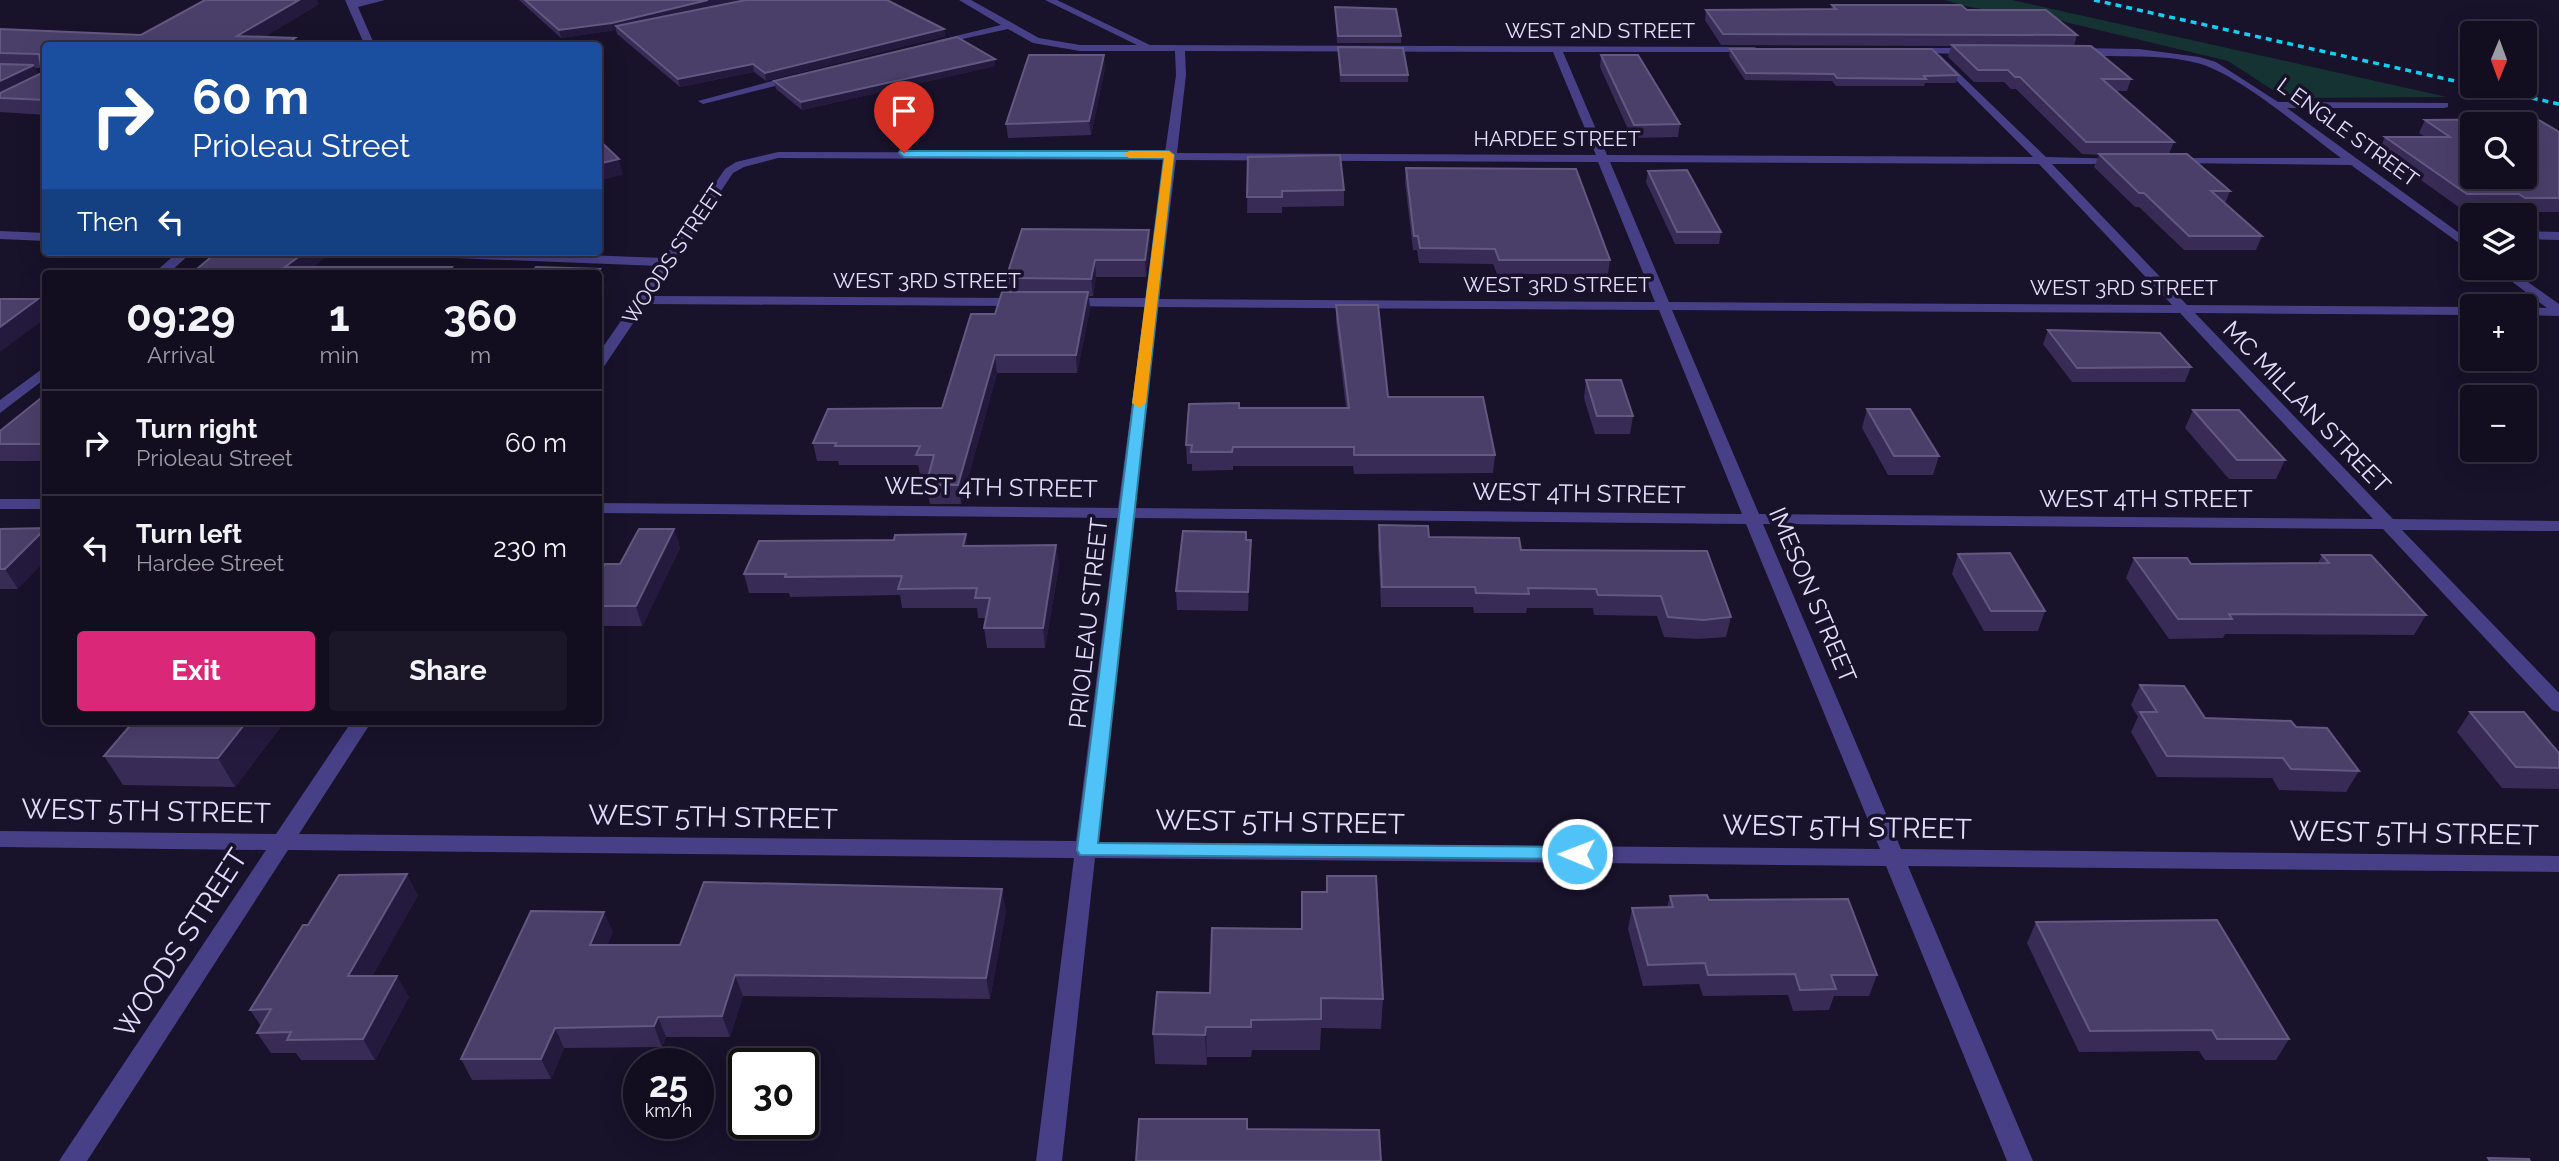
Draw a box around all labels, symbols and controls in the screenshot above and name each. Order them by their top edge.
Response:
street label: WEST 2ND STREET [1505,18,1695,43]
north arrow [2460,21,2538,98]
map controls [2460,21,2537,462]
text: 60 m [192,68,309,125]
icon: right [77,70,168,161]
street label: L ENGLE STREET [2272,72,2424,192]
pin [874,81,934,153]
icon: arrive [885,92,923,130]
button: search [2460,112,2537,189]
street label: HARDEE STREET [1474,126,1641,151]
text: Prioleau Street [192,127,410,164]
street label: WOODS STREET [617,179,729,329]
icon: left [152,203,190,241]
button: layers [2460,203,2537,280]
text: Then [77,207,138,237]
street label: WEST 3RD STREET [833,268,1021,293]
street label: WEST 3RD STREET [1463,272,1651,297]
street label: WEST 3RD STREET [2030,275,2218,300]
text: 09:29 [126,292,235,341]
text: 1 [329,292,350,341]
text: 360 [443,292,518,341]
button: + [2460,294,2537,371]
street label: MC MILLAN STREET [2217,315,2397,499]
text: Arrival [147,341,214,368]
text: min [320,341,359,368]
text: m [470,341,491,368]
button: − [2460,385,2537,462]
text: Turn right [136,414,257,444]
icon: right [77,424,115,462]
text: 60 m [505,428,567,458]
text: Prioleau Street [136,444,293,471]
street label: WEST 4TH STREET [884,471,1098,503]
street label: WEST 4TH STREET [1472,477,1686,509]
street label: WEST 4TH STREET [2039,484,2253,513]
street label: IMESON STREET [1763,503,1863,687]
street label: PRIOLEAU STREET [1063,516,1114,730]
text: Turn left [136,519,242,549]
icon: left [77,529,115,567]
text: 230 m [493,533,567,563]
text: Hardee Street [136,549,284,576]
button: Exit [77,631,315,711]
button: Share [329,631,567,711]
street label: WEST 5TH STREET [21,792,271,830]
street label: WEST 5TH STREET [588,798,838,836]
street label: WEST 5TH STREET [1155,803,1405,841]
street label: WEST 5TH STREET [1722,808,1972,846]
street label: WEST 5TH STREET [2289,814,2539,852]
position arrow [1540,817,1614,891]
street label: WOODS STREET [108,842,254,1044]
speed limit sign: 30 [728,1048,819,1139]
text: 25 [649,1064,688,1105]
text: km/h [645,1100,692,1121]

